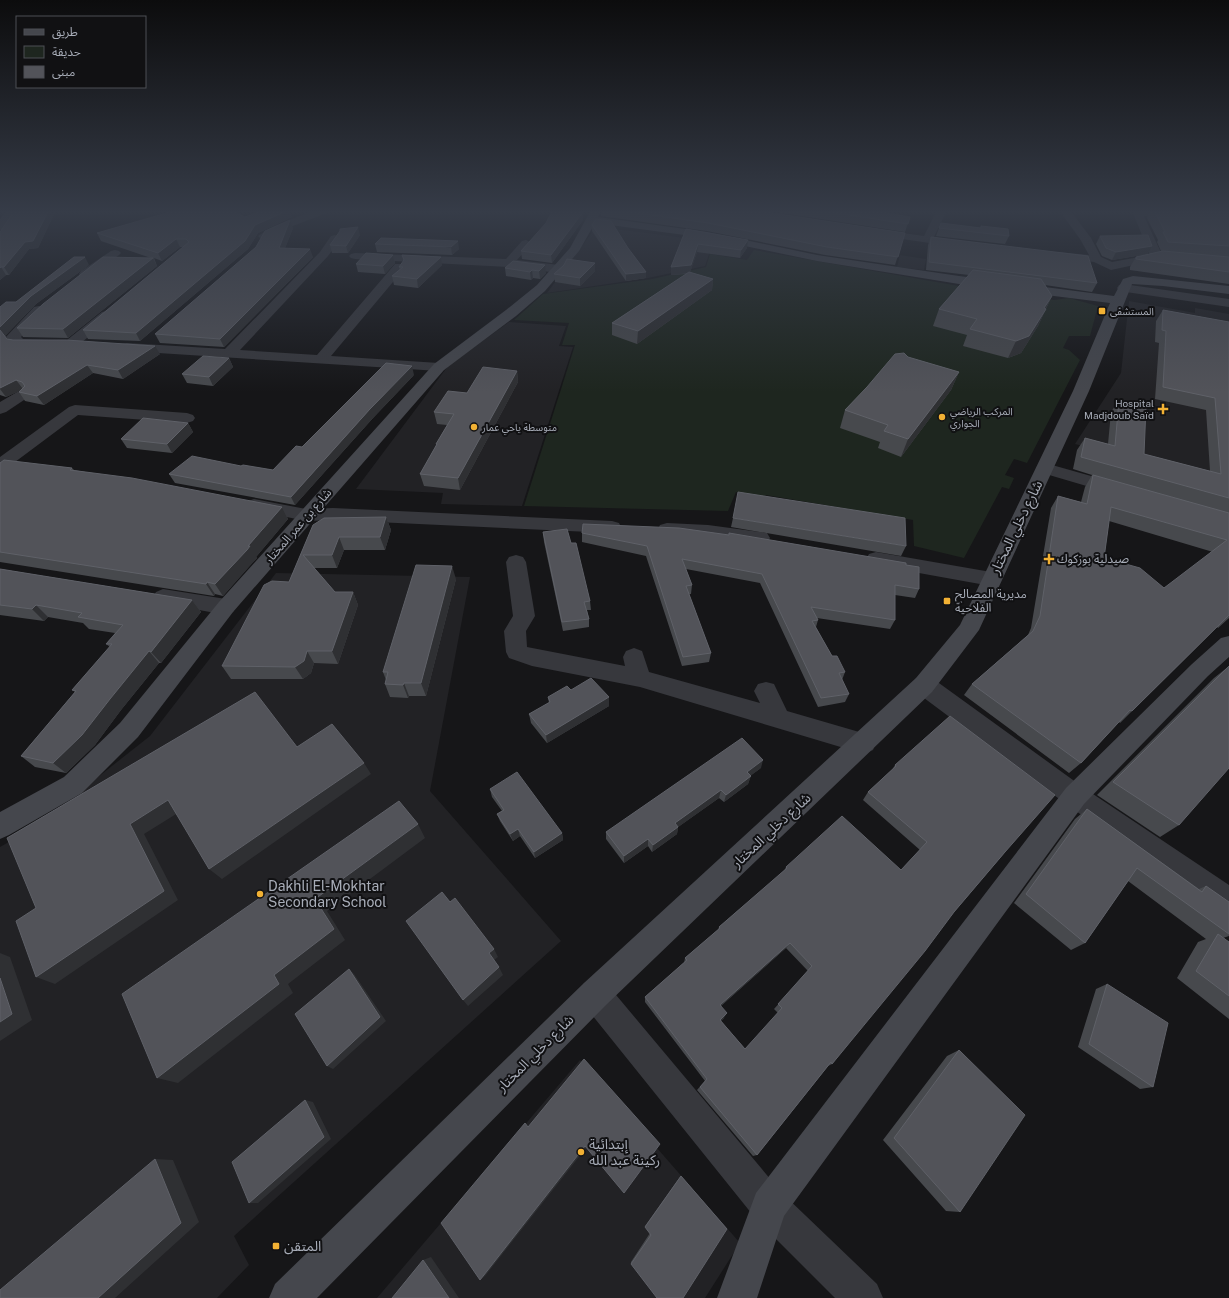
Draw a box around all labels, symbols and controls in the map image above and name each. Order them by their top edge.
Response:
legend [16,16,146,88]
text: طريق [52,25,78,40]
text: حديقة [52,45,81,59]
text: مبنى [52,65,75,79]
place label: المستشفى [1110,305,1154,317]
marker: المستشفى [1097,306,1107,316]
place label: Hospital Madjdoub Saïd [1084,397,1154,421]
marker: Hospital Madjdoub Saïd [1157,403,1169,415]
place label: المركب الرياضي الجواري [950,405,1013,431]
marker: المركب الرياضي الجواري [937,412,947,422]
place label: متوسطة ياحي عمار [481,421,557,435]
marker: متوسطة ياحي عمار [469,422,479,432]
street label: شارع دخلي المختار [986,478,1048,579]
street label: شارع بن عمر المختار [261,486,336,568]
place label: صيدلية بوزكوك [1057,552,1129,566]
marker: صيدلية بوزكوك [1044,554,1054,564]
place label: مديرية المصالح الفلاحية [955,587,1027,615]
marker: مديرية المصالح الفلاحية [942,596,952,606]
street label: شارع دخلي المختار [728,789,816,874]
place label: Dakhli El-Mokhtar Secondary School [268,878,387,910]
marker: Dakhli El-Mokhtar Secondary School [255,889,265,899]
street label: شارع دخلي المختار [493,1011,579,1098]
place label: إبتدائية ركينة عبد الله [589,1136,660,1169]
marker: إبتدائية ركينة عبد الله [576,1147,586,1157]
place label: المتقن [284,1238,321,1255]
marker: المتقن [271,1241,281,1251]

